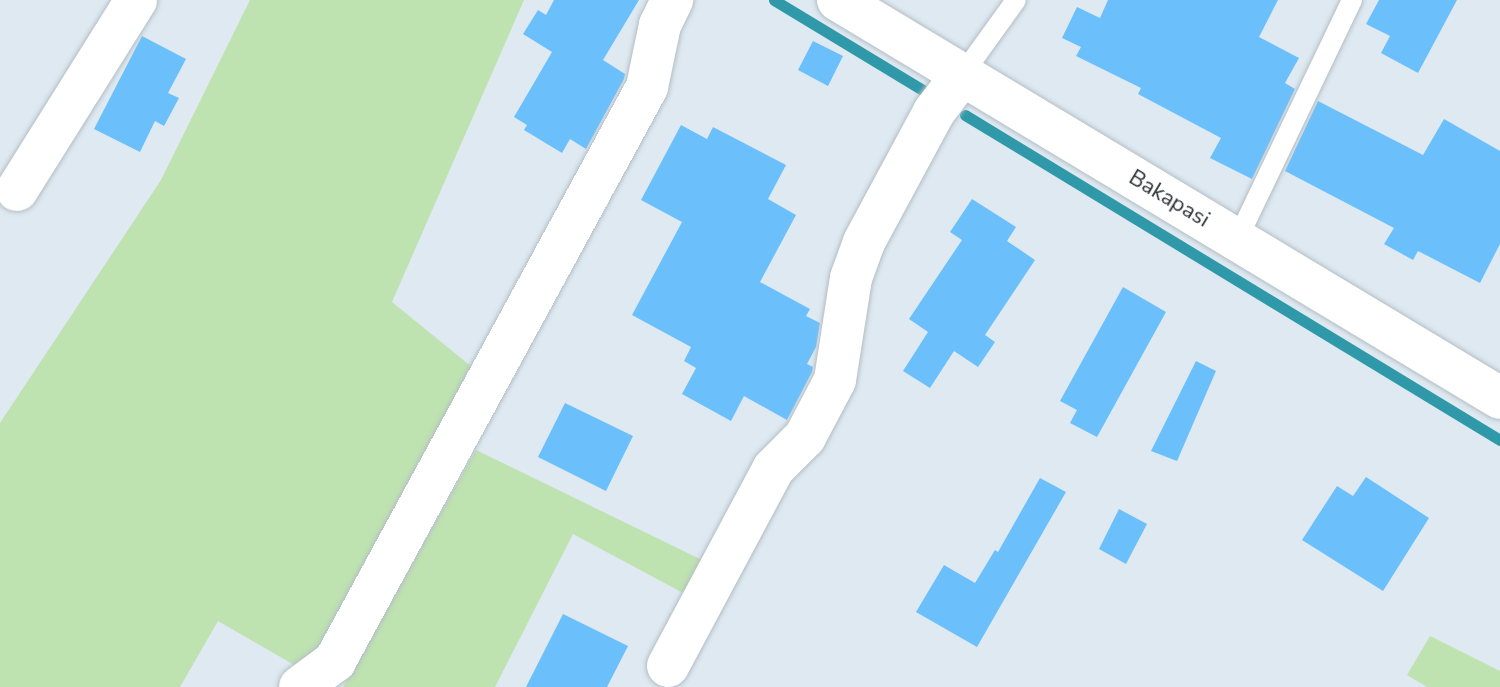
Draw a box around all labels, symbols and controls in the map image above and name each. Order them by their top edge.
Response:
street label: Bakapasi [1124,165,1214,233]

